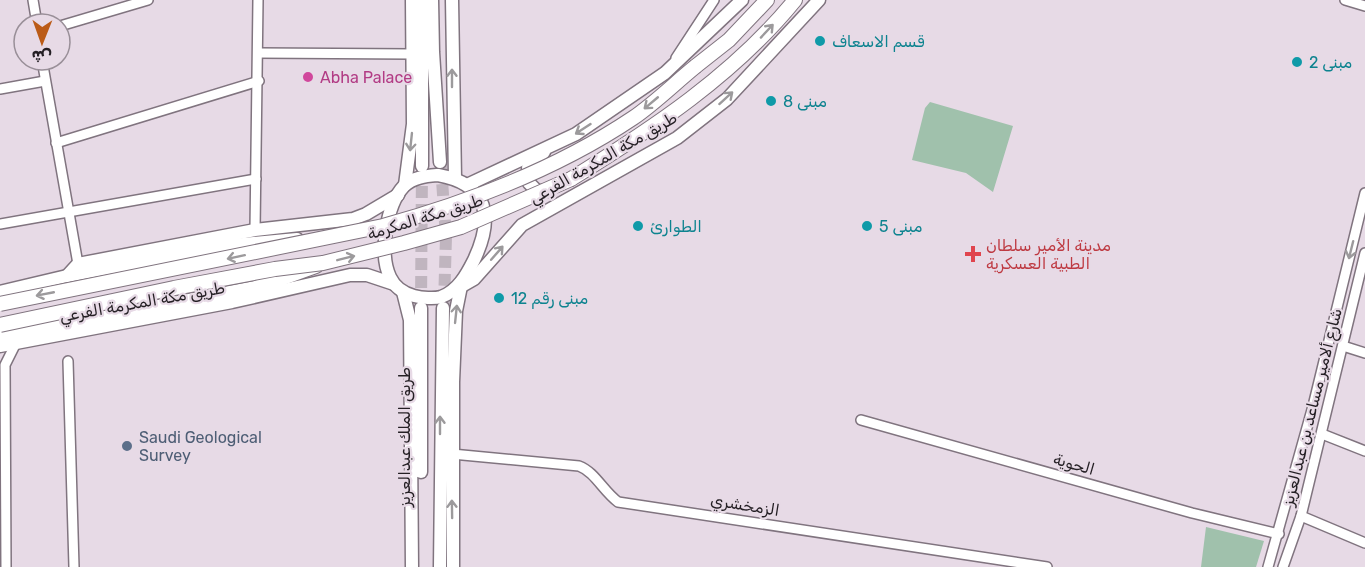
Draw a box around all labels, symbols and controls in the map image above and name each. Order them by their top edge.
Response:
north arrow [12,12,72,72]
one-way arrow [760,23,775,38]
place label: قسم الاسعاف [832,32,925,52]
marker: قسم الاسعاف [813,34,827,48]
text: ش [31,47,52,66]
place label: مبنى 2 [1309,53,1352,72]
marker: مبنى 2 [1290,55,1304,69]
place label: Abha Palace [320,68,412,87]
one-way arrow [446,68,458,88]
marker: Abha Palace [301,70,315,84]
one-way arrow [718,91,733,105]
place label: مبنى 8 [783,92,827,111]
marker: مبنى 8 [764,94,778,108]
one-way arrow [643,97,659,110]
street label: طريق مكة المكرمة الفرعي [526,108,682,211]
one-way arrow [575,123,592,135]
one-way arrow [405,132,416,152]
street label: طريق مكة المكرمة [365,190,485,245]
place label: الطوارئ [650,217,702,237]
place label: مبنى 5 [879,217,922,236]
marker: الطوارئ [631,219,645,233]
marker: مبنى 5 [860,219,874,233]
place label: مدينة الأمير سلطان الطبية العسكرية [986,236,1111,274]
one-way arrow [1345,240,1357,259]
marker: مدينة الأمير سلطان الطبية العسكرية [964,245,982,263]
one-way arrow [490,246,504,261]
one-way arrow [336,251,355,263]
one-way arrow [227,252,246,264]
street label: طريق مكة المكرمة الفرعي [58,278,227,329]
one-way arrow [35,289,55,300]
place label: مبنى رقم 12 [511,289,588,309]
marker: مبنى رقم 12 [492,291,506,305]
one-way arrow [451,304,462,324]
street label: شارع ألامير مساعد بن عبدالعزيز [1278,306,1348,509]
street label: طريق الملك عبدالعزيز [395,367,415,508]
one-way arrow [435,415,446,435]
place label: Saudi Geological Survey [139,428,262,465]
marker: Saudi Geological Survey [120,439,134,453]
street label: الحوية [1051,449,1097,480]
street label: الزمخشري [709,490,781,522]
one-way arrow [446,499,458,519]

